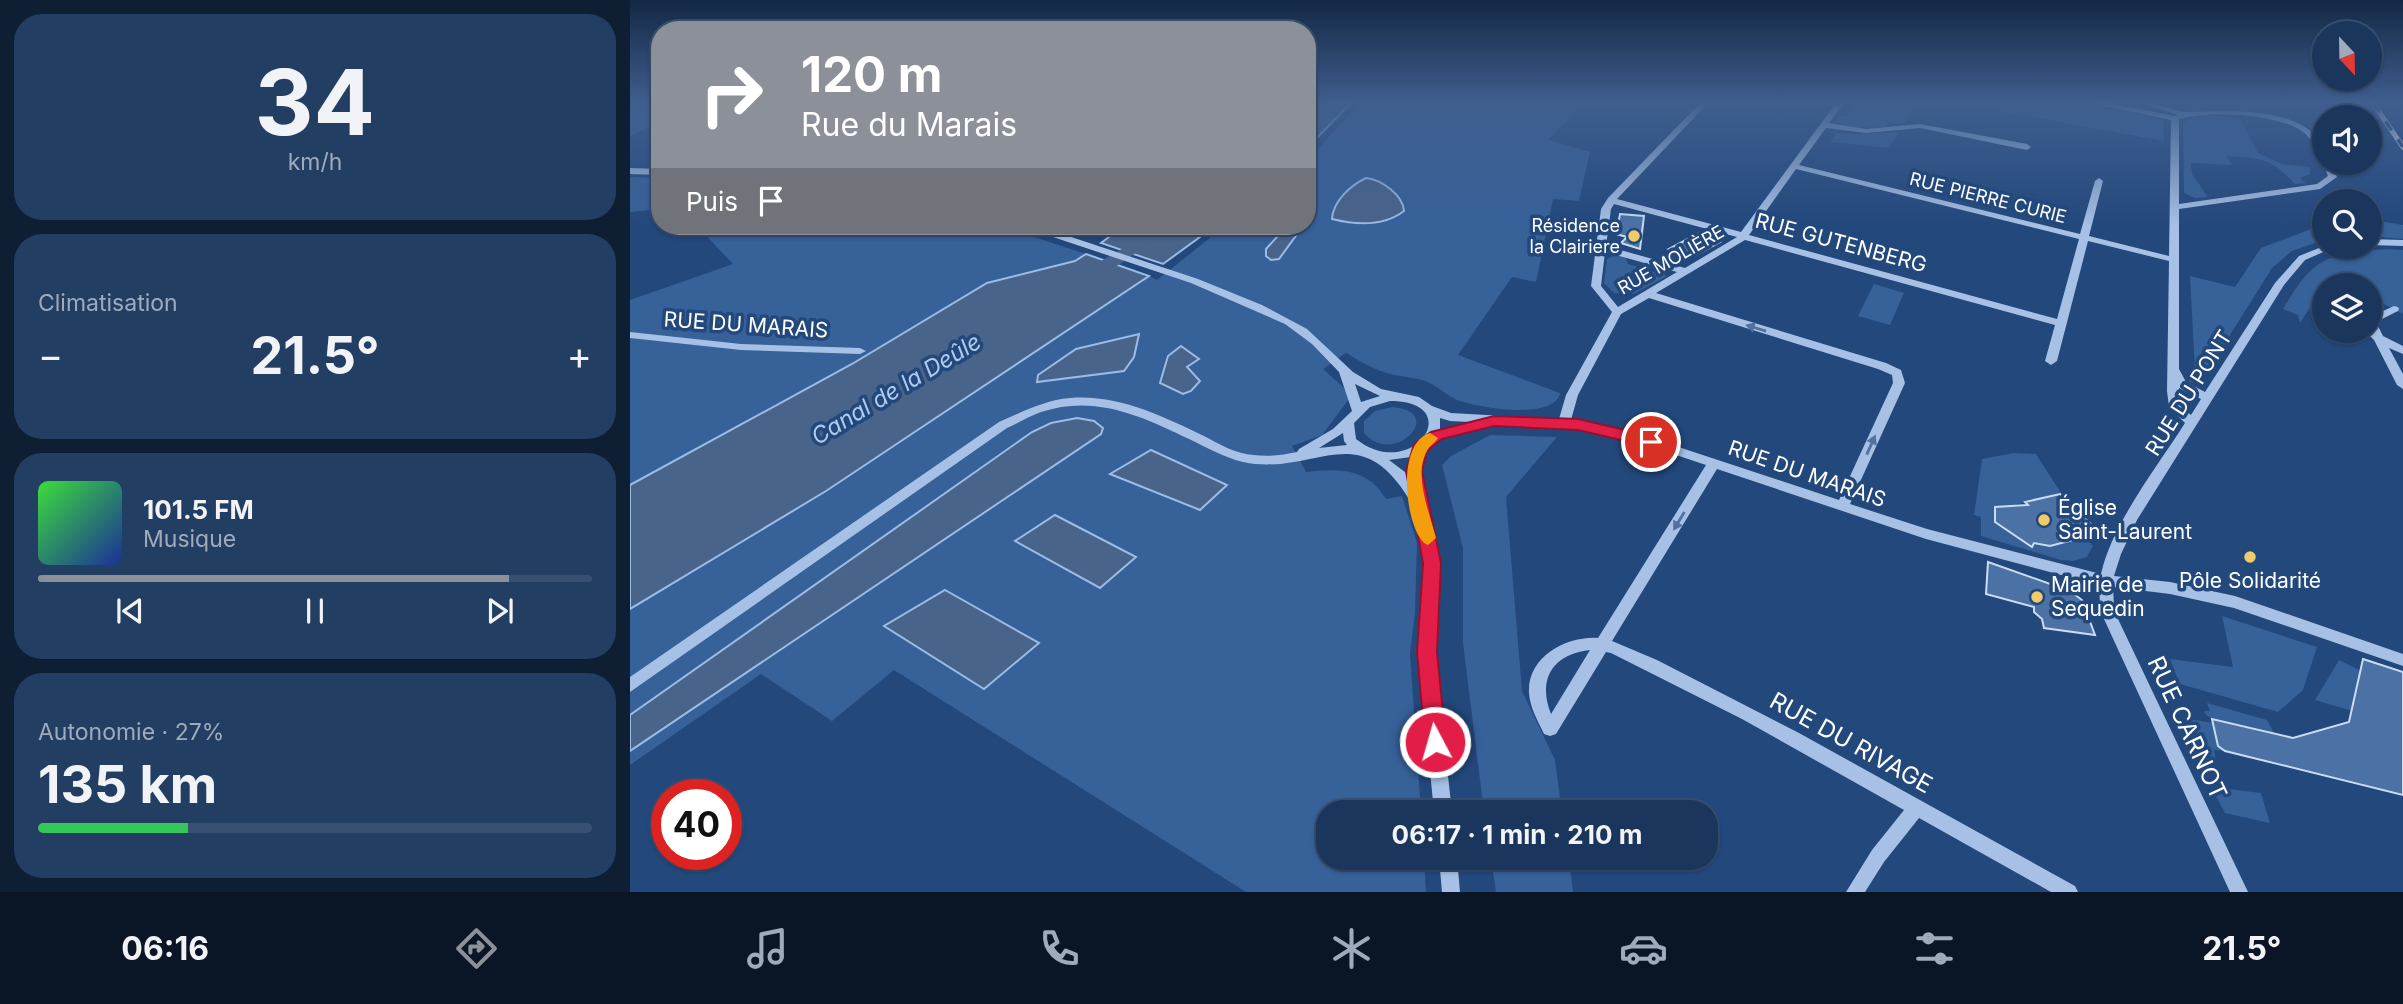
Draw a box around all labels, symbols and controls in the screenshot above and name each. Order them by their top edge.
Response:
north arrow [2312,21,2382,91]
map controls [2312,21,2382,343]
text: 120 m [801,45,942,104]
text: 34 [255,47,375,157]
icon: right [686,49,777,140]
text: Rue du Marais [801,105,1017,144]
button: sound [2312,105,2382,175]
text: km/h [288,148,342,176]
street label: RUE PIERRE CURIE [1908,168,2069,227]
icon: arrive [752,182,790,220]
text: Puis [686,186,738,217]
button: search [2312,189,2382,259]
street label: RUE GUTENBERG [1753,208,1930,277]
place label: Résidence la Clairiere [1530,215,1620,257]
street label: RUE MOLIÈRE [1613,220,1728,298]
marker: Résidence la Clairiere [1626,228,1642,244]
button: layers [2312,273,2382,343]
text: Climatisation [38,289,178,317]
street label: RUE DU MARAIS [663,306,829,343]
one-way arrow [1745,322,1766,332]
text: 21.5° [250,324,380,387]
street label: RUE DU PONT [2140,325,2237,460]
water label: Canal de la Deûle [806,327,986,451]
text: − [38,332,63,378]
text: + [567,332,592,378]
pin [1621,412,1681,472]
icon: arrive [1632,423,1670,461]
street label: RUE DU MARAIS [1725,435,1889,512]
one-way arrow [1865,435,1877,455]
text: 101.5 FM [143,494,254,525]
place label: Église Saint-Laurent [2058,494,2192,544]
one-way arrow [1673,512,1685,531]
marker: Église Saint-Laurent [2036,512,2052,528]
text: Musique [143,525,236,553]
marker: Pôle Solidarité [2242,549,2258,565]
place label: Pôle Solidarité [2179,568,2321,593]
place label: Mairie de Sequedin [2051,572,2145,621]
marker: Mairie de Sequedin [2029,589,2045,605]
icon: previous [111,592,149,630]
icon: pause [296,592,334,630]
icon: next [481,592,519,630]
street label: RUE CARNOT [2142,652,2233,804]
street label: RUE DU RIVAGE [1765,686,1938,799]
position arrow [1398,705,1472,779]
text: Autonomie · 27% [38,718,224,746]
text: 135 km [38,753,217,816]
speed limit sign: 40 [651,779,742,870]
text: 06:17 · 1 min · 210 m [1392,819,1642,850]
icon: directions [452,924,501,973]
icon: music [743,924,792,973]
icon: phone [1035,924,1084,973]
icon: climate [1327,924,1376,973]
icon: car [1619,924,1668,973]
icon: filters [1910,924,1959,973]
text: 06:16 [121,929,209,968]
text: 21.5° [2202,929,2282,968]

